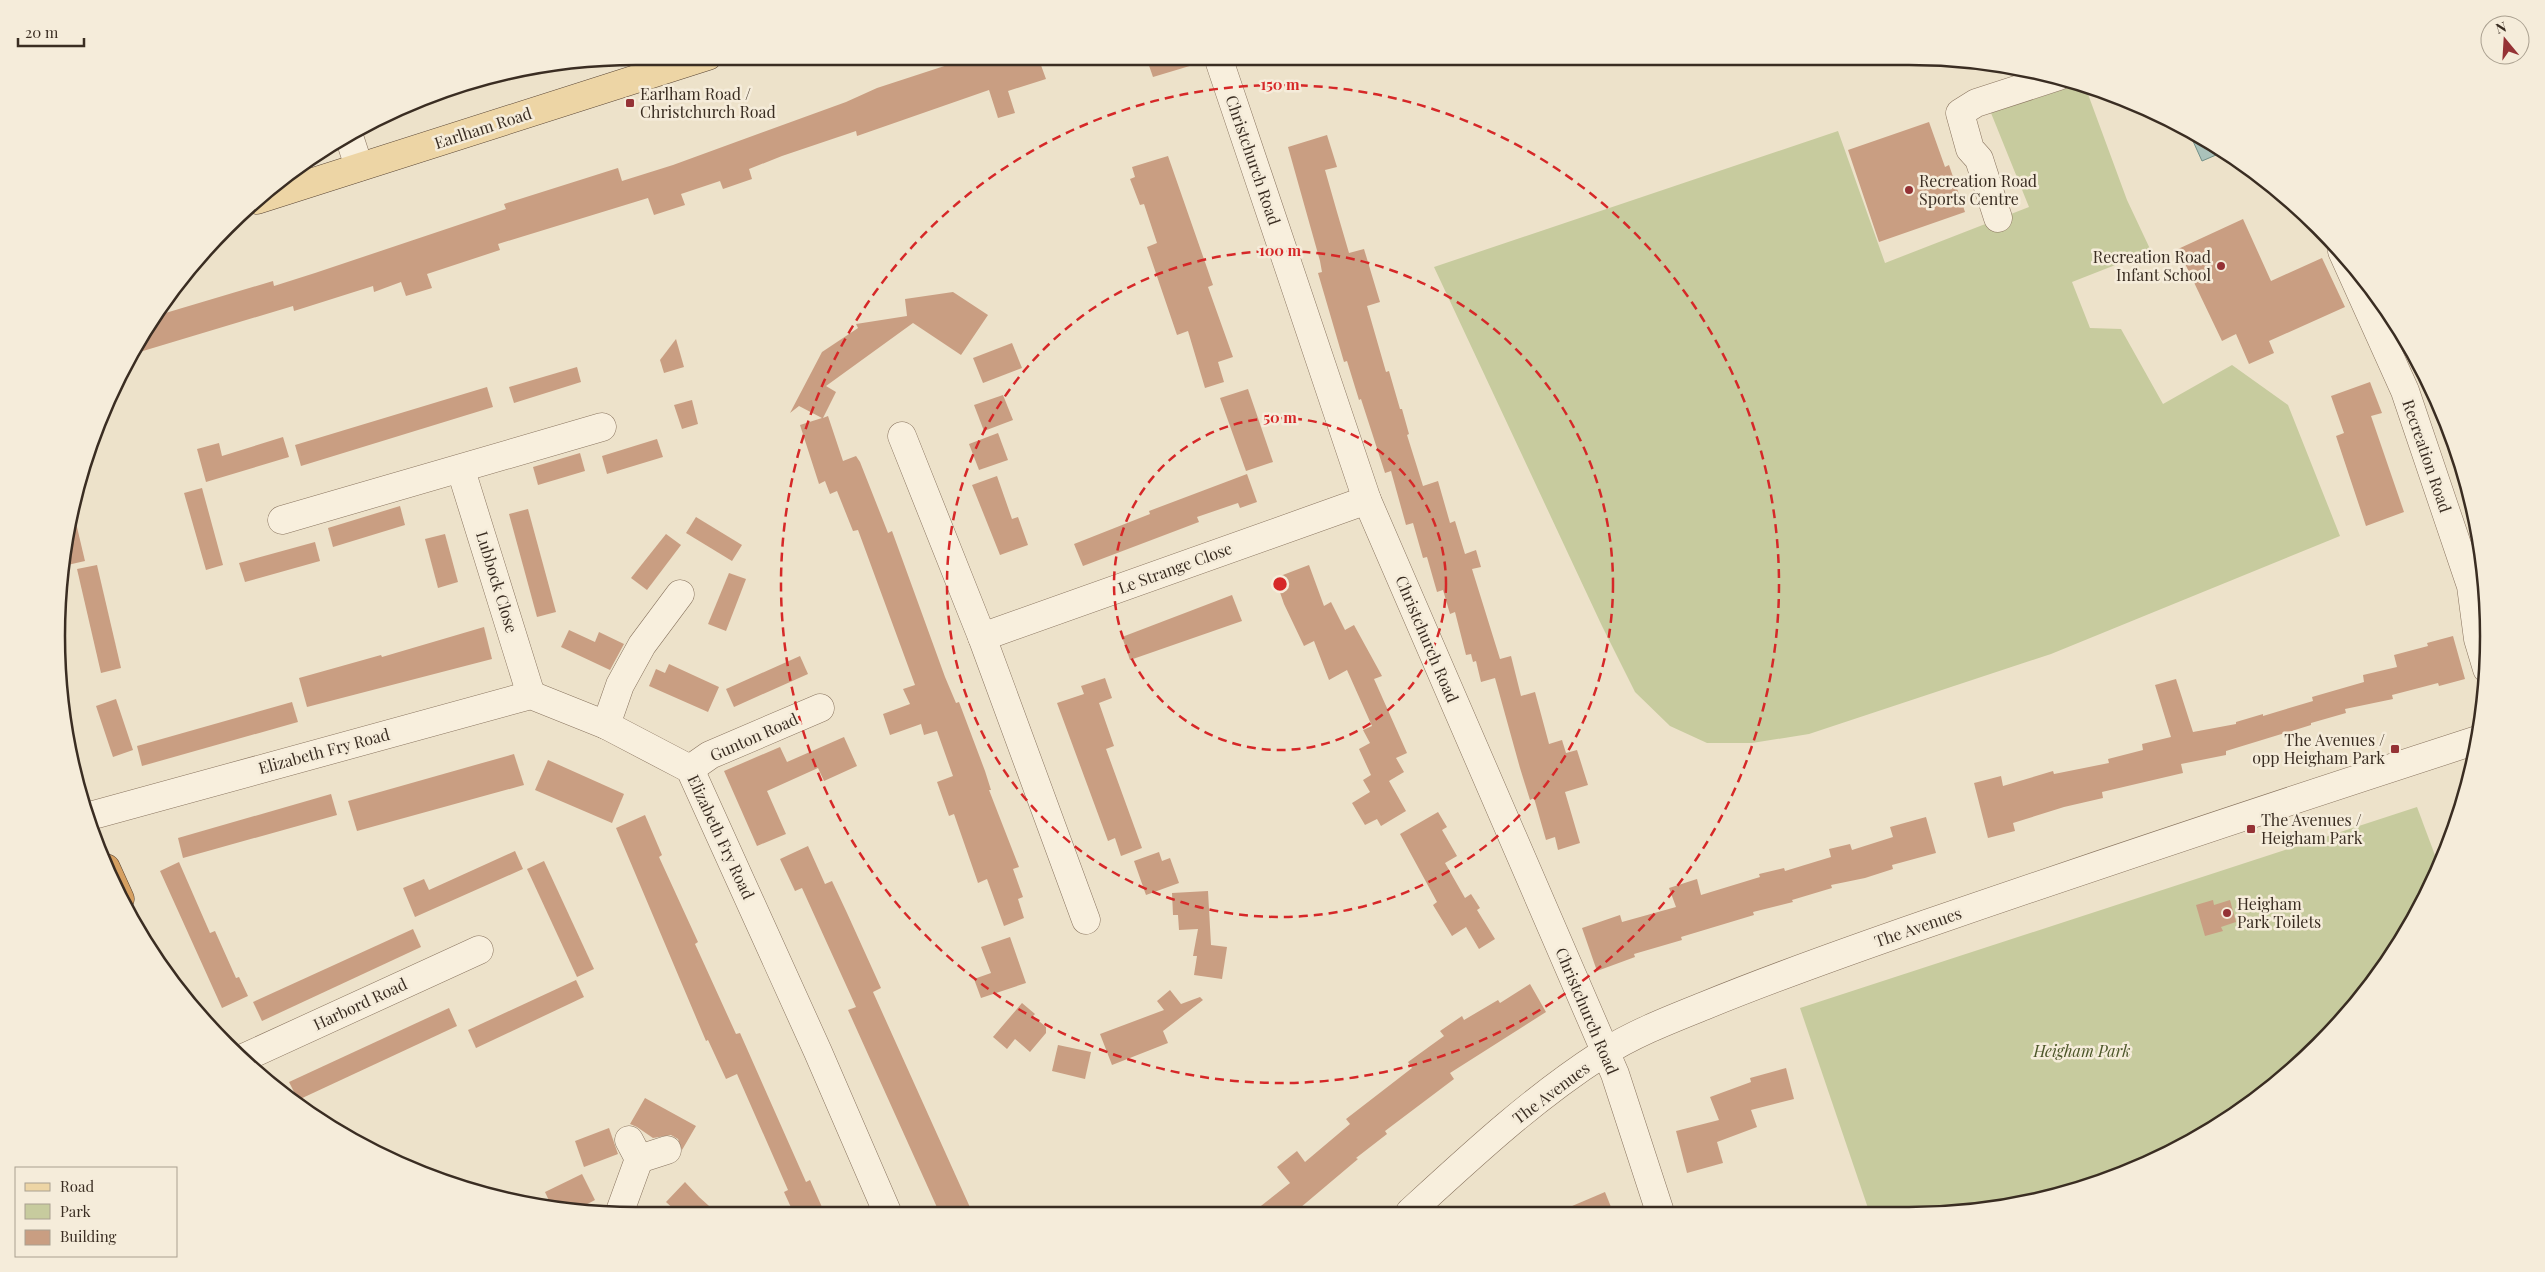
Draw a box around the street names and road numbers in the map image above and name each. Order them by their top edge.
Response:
street label: Christchurch Road [1221,92,1286,227]
street label: Earlham Road [432,102,534,153]
street label: Recreation Road [2398,397,2457,515]
street label: Lubbock Close [472,528,523,635]
street label: Le Strange Close [1115,537,1235,598]
street label: Christchurch Road [1391,572,1464,705]
street label: Gunton Road [706,708,801,765]
street label: Elizabeth Fry Road [256,723,392,778]
street label: Elizabeth Fry Road [683,771,759,902]
street label: The Avenues [1872,902,1964,951]
street label: Christchurch Road [1551,944,1624,1077]
street label: Harbord Road [310,973,410,1034]
street label: The Avenues [1508,1057,1593,1128]

